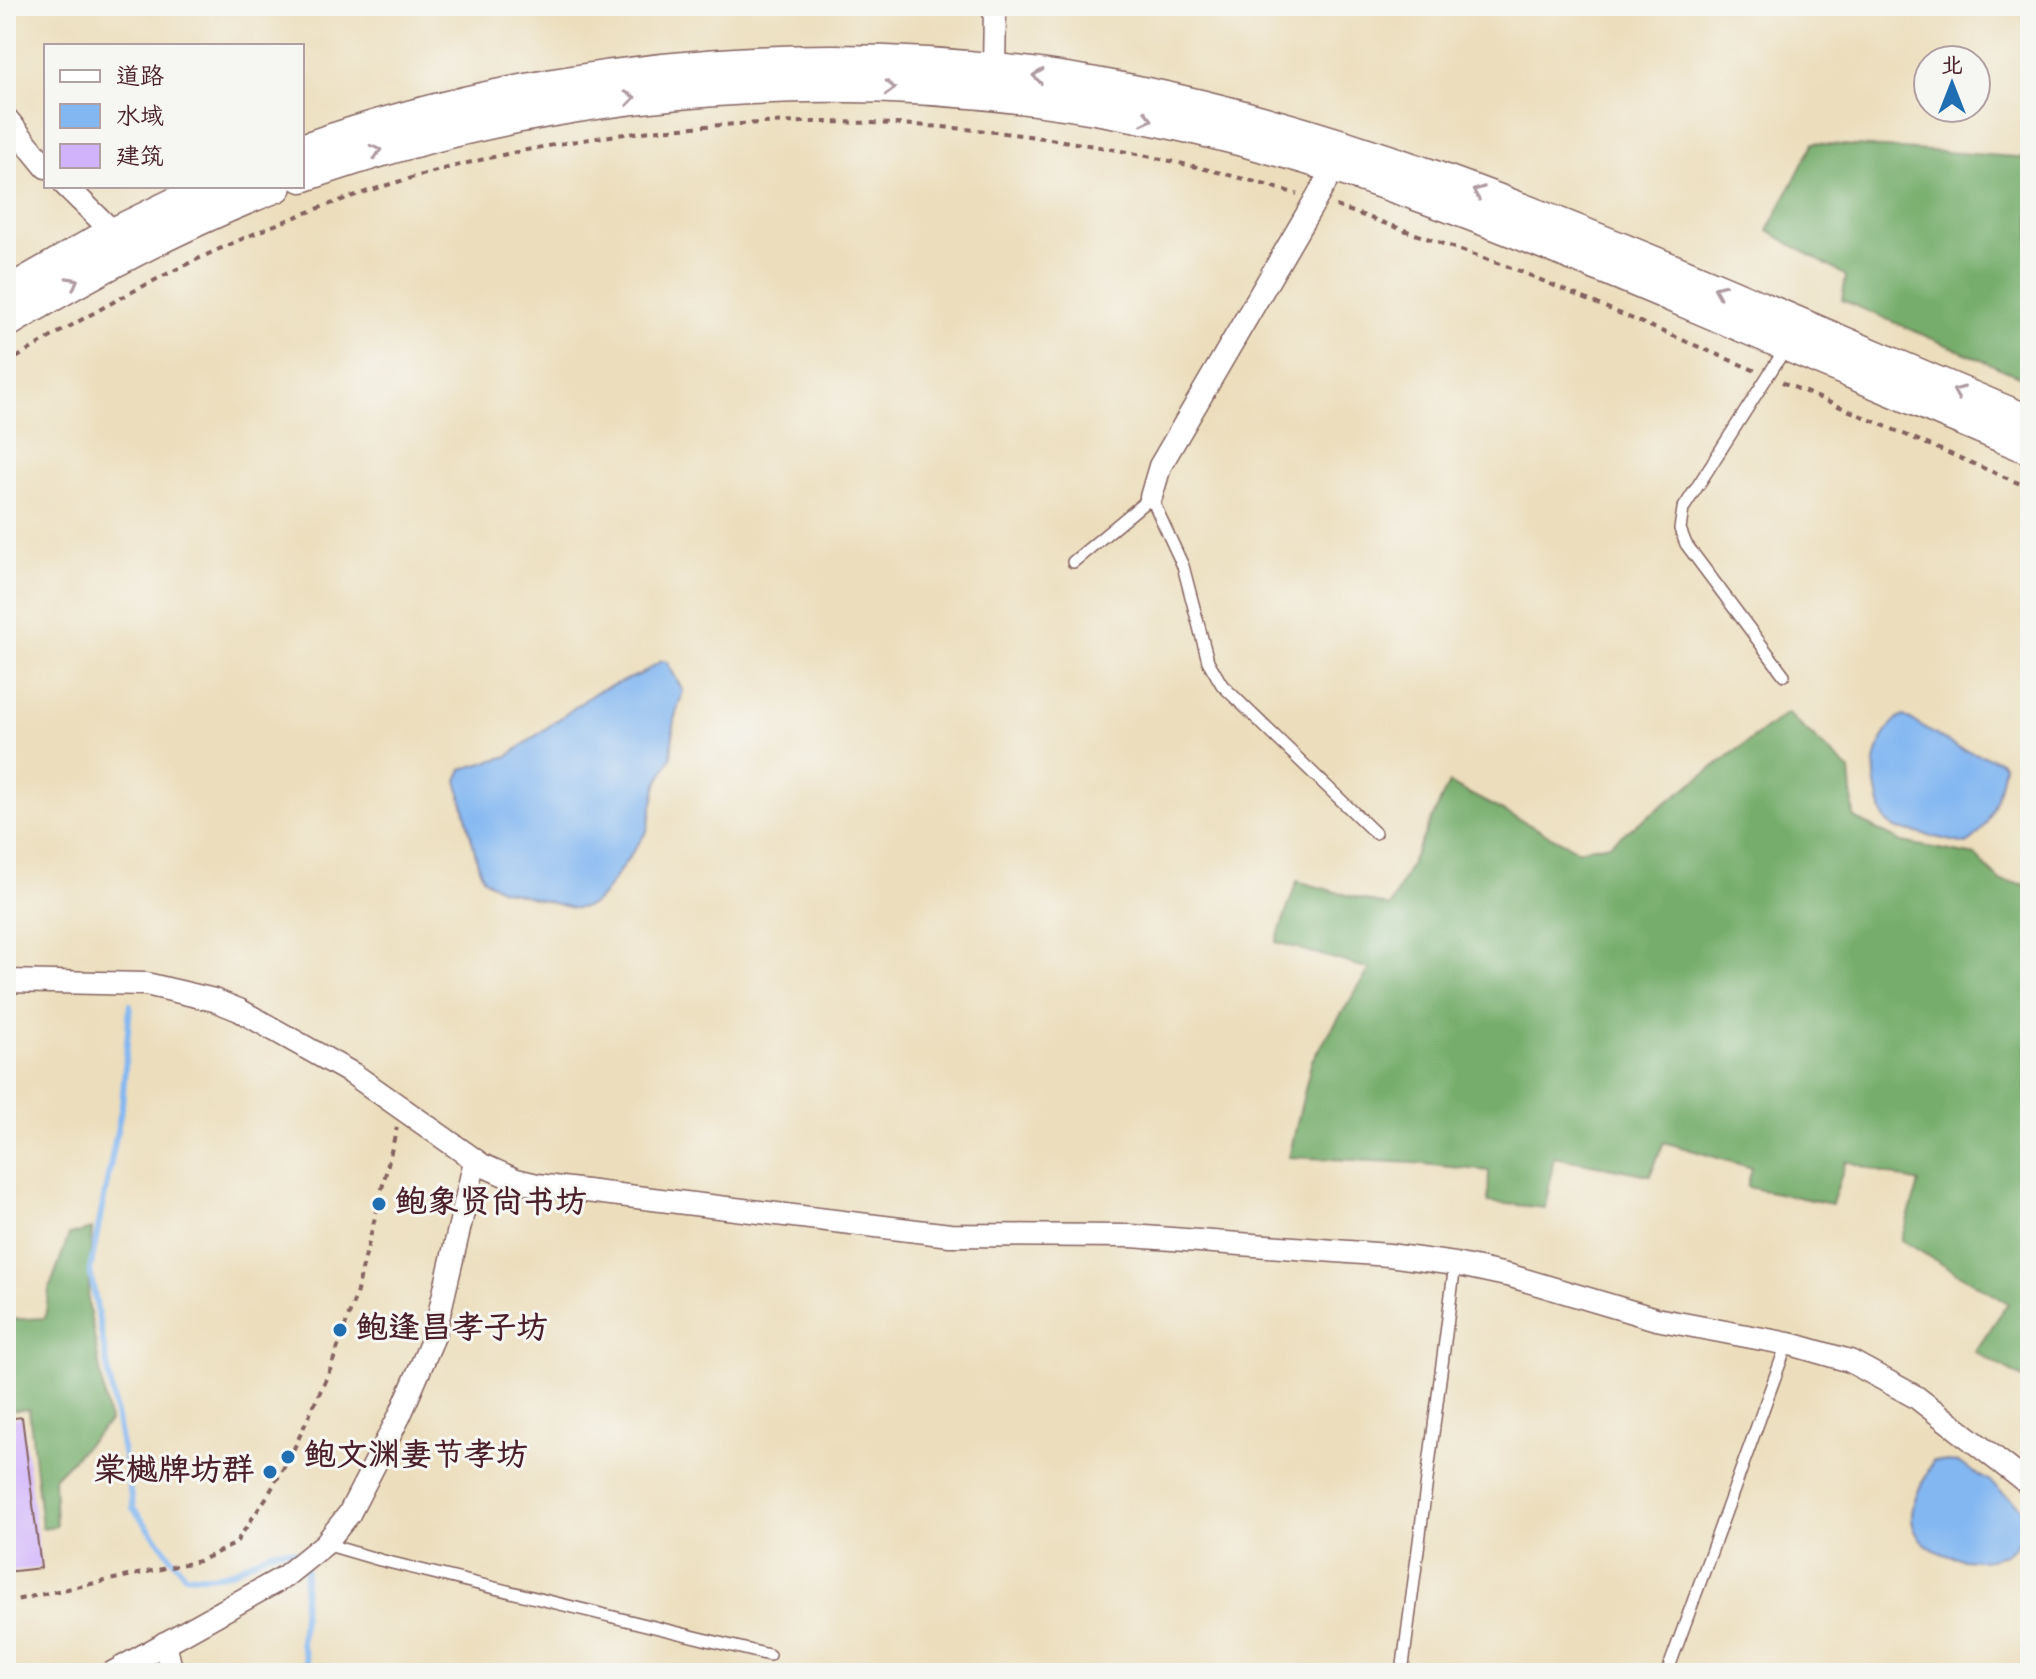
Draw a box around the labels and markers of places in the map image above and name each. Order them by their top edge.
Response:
place label: 鲍象贤尚书坊 [395,1181,587,1228]
marker: 鲍象贤尚书坊 [370,1195,388,1213]
place label: 鲍逢昌孝子坊 [356,1307,548,1354]
marker: 鲍逢昌孝子坊 [331,1321,349,1339]
place label: 鲍文渊妻节孝坊 [304,1434,528,1481]
marker: 鲍文渊妻节孝坊 [279,1448,297,1466]
place label: 棠樾牌坊群 [94,1449,254,1496]
marker: 棠樾牌坊群 [261,1463,279,1481]

